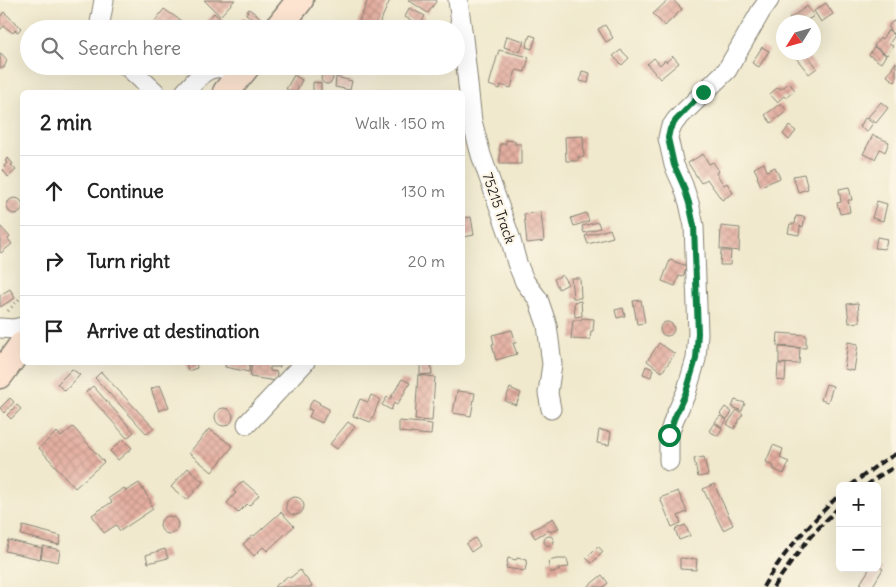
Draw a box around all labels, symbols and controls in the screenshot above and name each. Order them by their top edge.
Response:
north arrow [776,15,821,60]
search box [20,20,465,75]
icon: search [38,34,66,62]
text: Search here [78,36,181,60]
route end [692,81,715,104]
text: 2 min [40,109,92,136]
text: Walk · 150 m [355,113,445,133]
street label: 75215 Track [479,170,519,246]
icon: ahead [40,177,68,205]
text: Continue [87,179,164,203]
text: 130 m [401,181,445,201]
icon: right [40,247,68,275]
text: Turn right [87,249,170,273]
text: 20 m [408,251,445,271]
icon: arrive [40,317,68,345]
text: Arrive at destination [87,319,260,343]
route start [658,424,681,447]
map controls [836,482,881,572]
button: + [836,482,881,527]
button: − [836,527,881,572]

